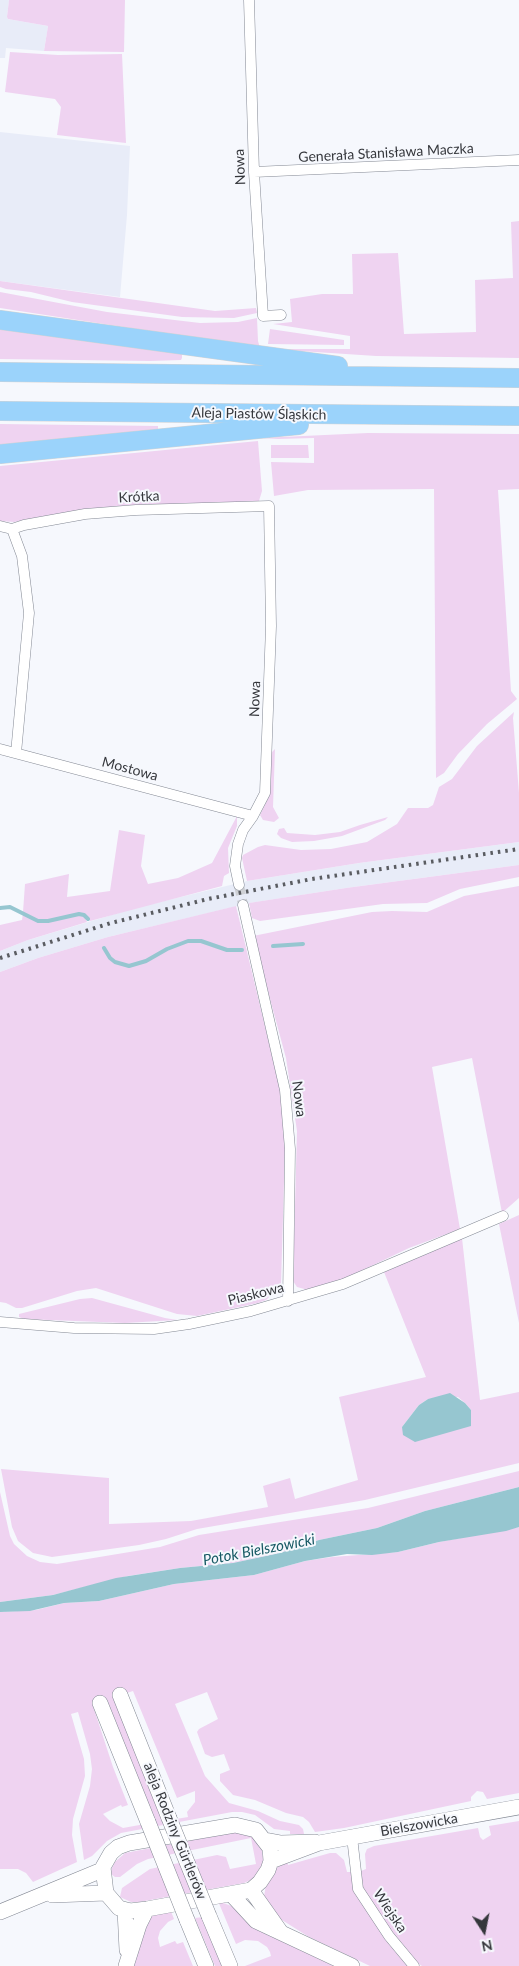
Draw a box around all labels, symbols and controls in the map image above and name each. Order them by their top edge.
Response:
street label: Generała Stanisława Maczka [298,140,474,166]
street label: Nowa [231,149,249,185]
street label: Aleja Piastów Śląskich [191,404,327,424]
street label: Krótka [118,488,160,506]
street label: Nowa [246,681,264,717]
street label: Mostowa [100,753,160,785]
street label: Nowa [288,1080,310,1118]
street label: Piaskowa [226,1279,286,1309]
water label: Potok Bielszowicki [201,1530,317,1570]
street label: aleja Rodziny Gürtlerów [140,1760,210,1902]
street label: Bielszowicka [379,1810,459,1840]
street label: Wiejska [369,1886,411,1936]
north arrow [459,1906,509,1956]
text: N [480,1937,494,1956]

